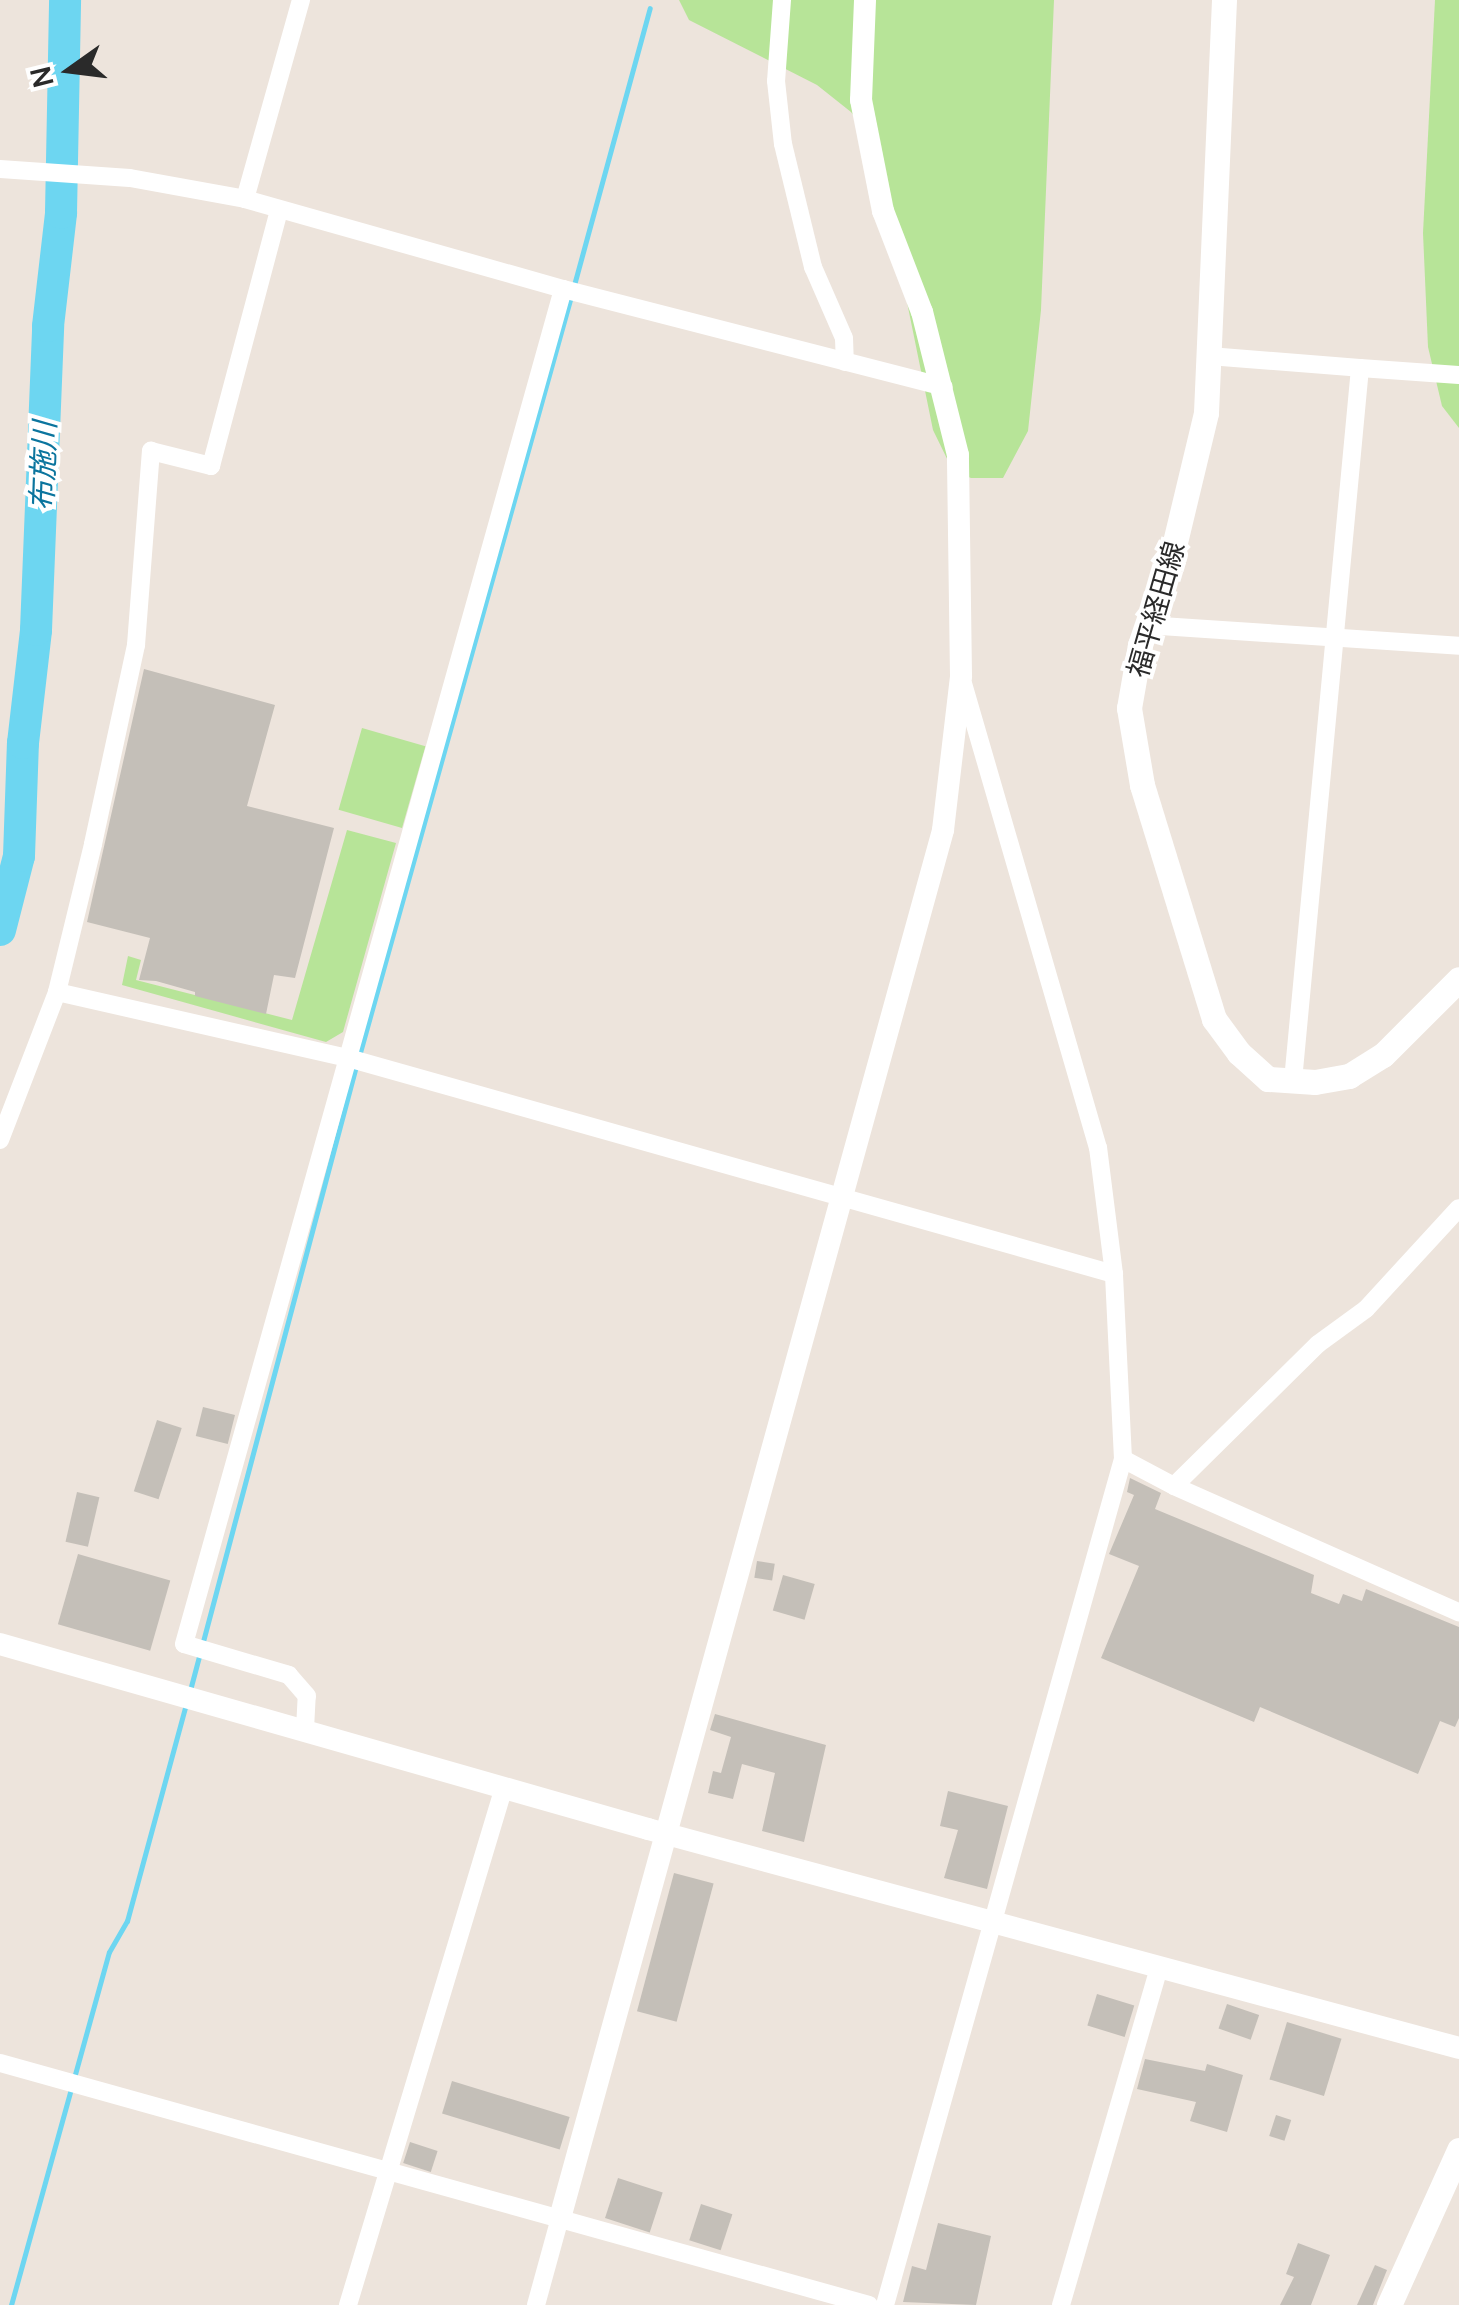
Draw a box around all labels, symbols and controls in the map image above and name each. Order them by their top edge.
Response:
north arrow [20,20,120,120]
text: N [20,63,62,92]
water label: 布施川 [23,420,63,512]
street label: 福平経田線 [1120,537,1190,681]

